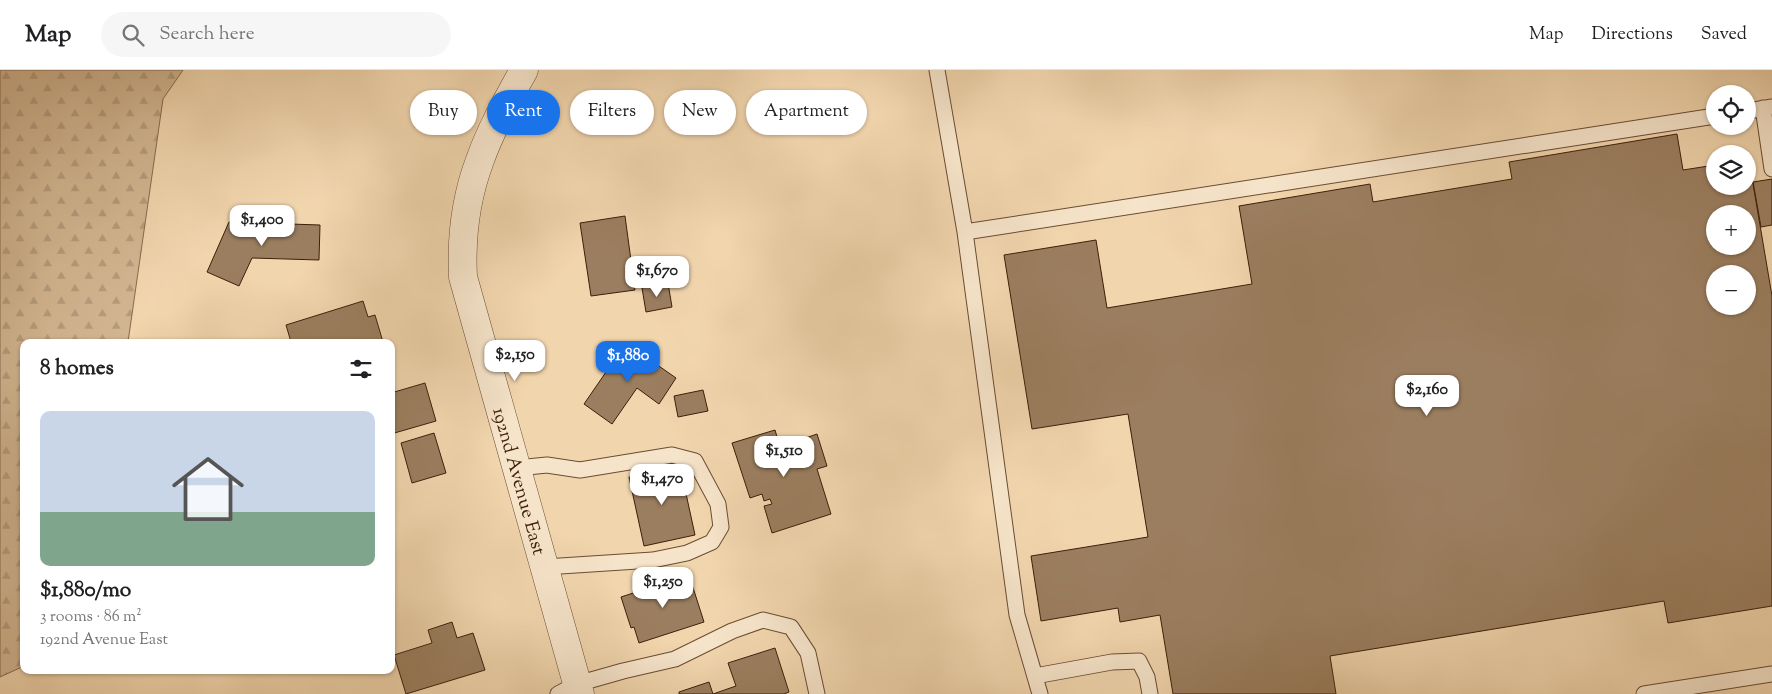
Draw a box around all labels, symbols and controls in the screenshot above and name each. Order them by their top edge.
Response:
search box [101,12,451,57]
text: Map [25,18,71,52]
icon: search [119,21,147,49]
text: Search here [159,21,255,48]
text: Map [1529,22,1564,48]
text: Directions [1592,22,1673,48]
text: Saved [1701,22,1747,48]
map controls [1706,85,1756,315]
button: locate [1706,85,1756,135]
chip: Buy [410,90,477,135]
chip: Rent [487,90,560,135]
chip: Filters [570,90,654,135]
chip: New [664,90,736,135]
chip: Apartment [746,90,867,135]
button: layers [1706,145,1756,195]
pin: $1,400 [221,204,303,247]
button: + [1706,205,1756,255]
text: $1,400 [241,209,283,232]
pin: $1,670 [616,256,698,298]
text: $1,670 [636,260,678,283]
button: − [1706,265,1756,315]
pin: $2,150 [474,340,556,382]
pin: $1,880 [587,340,669,383]
text: $2,150 [495,344,535,367]
text: $1,880 [607,345,649,368]
text: 8 homes [40,354,114,384]
icon: filters [347,355,375,383]
pin: $2,160 [1386,374,1468,417]
text: $2,160 [1406,379,1448,402]
street label: 192nd Avenue East [484,405,551,559]
pin: $1,510 [743,436,825,478]
text: $1,510 [765,440,803,463]
icon: home [163,444,253,534]
pin: $1,470 [621,464,703,506]
text: $1,470 [641,468,683,491]
pin: $1,250 [622,566,704,609]
text: $1,250 [643,571,683,594]
text: $1,880/mo [40,576,131,606]
text: 3 rooms · 86 m² [40,606,142,629]
text: 192nd Avenue East [40,629,168,652]

